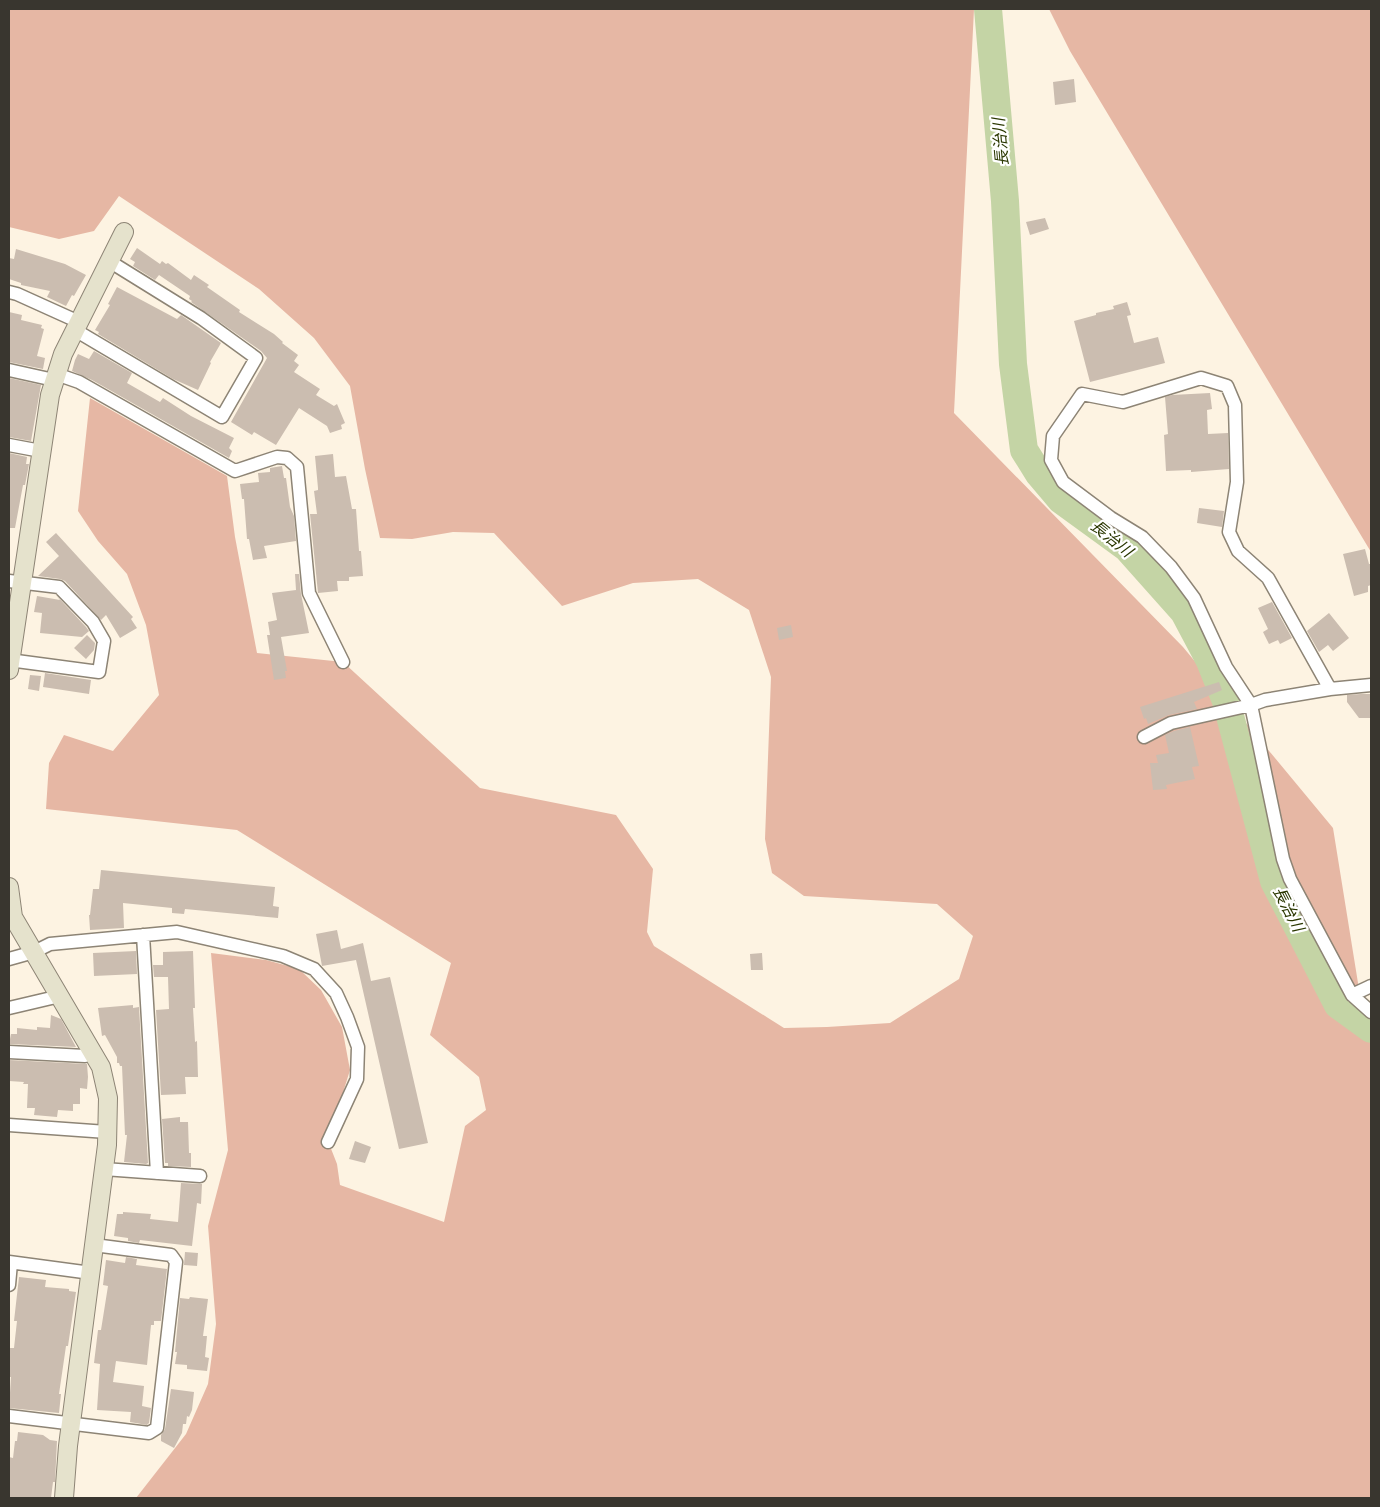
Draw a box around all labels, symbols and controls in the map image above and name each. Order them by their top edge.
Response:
water label: 長治川 [988,115,1012,167]
water label: 長治川 [1087,515,1138,562]
water label: 長治川 [1269,883,1310,937]

